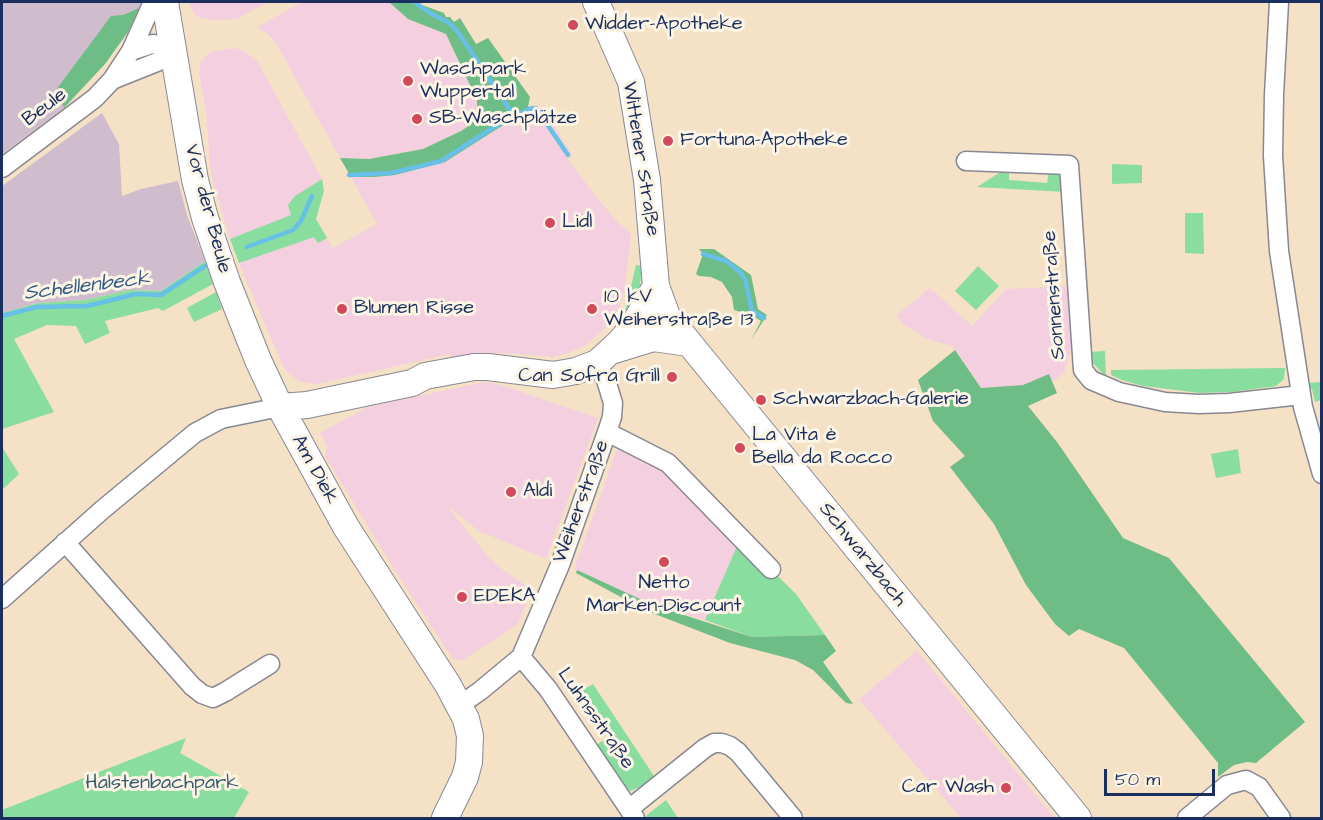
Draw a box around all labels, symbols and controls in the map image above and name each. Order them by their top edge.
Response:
place label: Widder-Apotheke [585,13,743,37]
marker: Widder-Apotheke [566,18,580,32]
place label: Waschpark Wuppertal [420,58,526,105]
marker: Waschpark Wuppertal [401,74,415,88]
street label: Wittener Straße [616,80,664,238]
street label: Beule [18,84,72,132]
place label: SB-Waschplätze [429,107,577,131]
marker: SB-Waschplätze [410,112,424,126]
place label: Fortuna-Apotheke [680,129,848,153]
marker: Fortuna-Apotheke [661,134,675,148]
street label: Vor der Beule [178,142,236,276]
place label: Lidl [562,211,592,235]
marker: Lidl [543,216,557,230]
street label: Sonnenstraße [1039,230,1071,360]
water label: Schellenbeck [23,267,151,307]
place label: 10 kV Weiherstraße 13 [604,286,754,333]
place label: Blumen Risse [354,297,474,321]
marker: Blumen Risse [335,302,349,316]
marker: 10 kV Weiherstraße 13 [585,302,599,316]
place label: Can Sofra Grill [518,365,660,389]
marker: Can Sofra Grill [665,370,679,384]
place label: Schwarzbach-Galerie [773,388,969,412]
marker: Schwarzbach-Galerie [754,393,768,407]
place label: La Vita è Bella da Rocco [752,424,892,471]
street label: Am Diek [285,431,343,509]
street label: Weiherstraße [549,437,615,567]
marker: La Vita è Bella da Rocco [733,441,747,455]
place label: Aldi [523,480,552,504]
marker: Aldi [504,485,518,499]
street label: Schwarzbach [813,498,911,612]
marker: Netto Marken-Discount [657,555,671,569]
place label: Netto Marken-Discount [586,572,742,619]
place label: EDEKA [474,585,536,609]
marker: EDEKA [455,590,469,604]
street label: Luhnsstraße [551,664,639,774]
scale bar [1107,757,1218,795]
text: 50 m [1115,767,1160,792]
park label: Halstenbachpark [86,772,238,796]
place label: Car Wash [902,776,994,800]
marker: Car Wash [999,781,1013,795]

